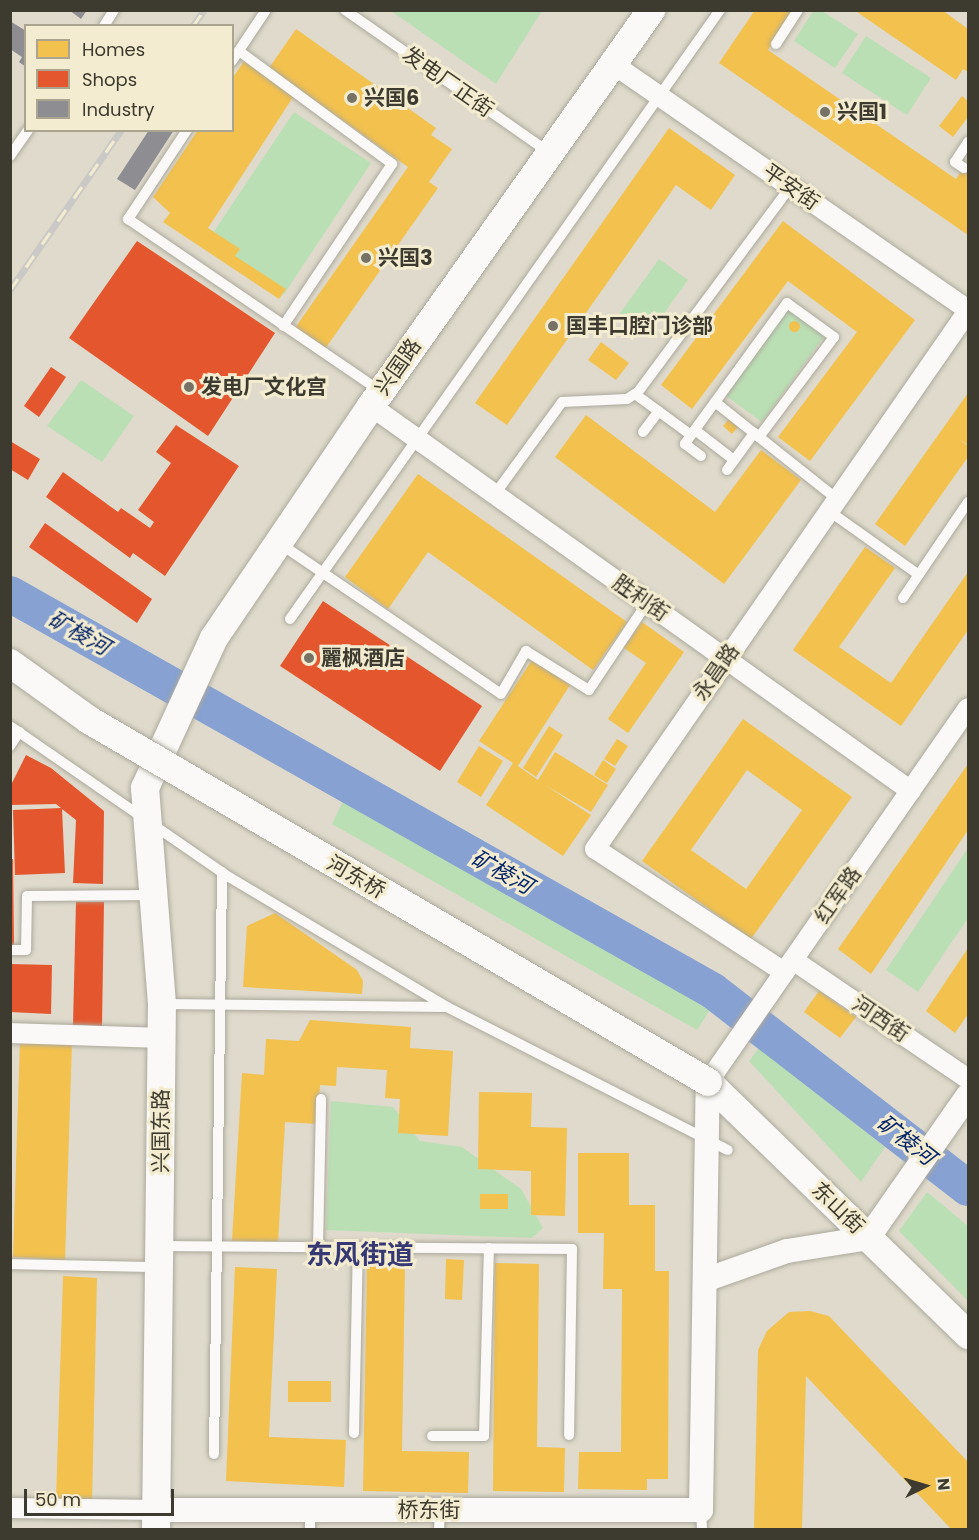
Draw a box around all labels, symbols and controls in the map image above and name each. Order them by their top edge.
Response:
legend [24,24,234,132]
text: Homes [82,37,145,62]
street label: 发电厂正街 [398,42,498,122]
text: Shops [82,67,137,92]
place label: 兴国6 [364,85,419,111]
marker: 兴国6 [345,91,359,105]
text: Industry [82,97,154,122]
place label: 兴国1 [837,99,887,125]
marker: 兴国1 [818,105,832,119]
street label: 平安街 [758,159,824,215]
place label: 兴国3 [378,245,433,271]
marker: 兴国3 [359,251,373,265]
place label: 国丰口腔门诊部 [566,313,713,339]
marker: 国丰口腔门诊部 [544,317,562,335]
street label: 兴国路 [370,334,426,400]
place label: 发电厂文化宫 [201,374,327,400]
marker: 发电厂文化宫 [182,380,196,394]
street label: 胜利街 [608,570,674,626]
water label: 矿棱河 [44,605,114,661]
street label: 永昌路 [688,639,744,705]
place label: 麗枫酒店 [321,645,405,671]
marker: 麗枫酒店 [302,651,316,665]
water label: 矿棱河 [467,844,537,900]
street label: 河东桥 [322,850,390,904]
street label: 红军路 [810,862,866,928]
street label: 河西街 [848,991,914,1047]
street label: 兴国东路 [148,1089,174,1173]
water label: 矿棱河 [872,1109,940,1171]
street label: 东山街 [807,1177,869,1239]
district label: 东风街道 [306,1239,414,1271]
north arrow [895,1456,955,1516]
scale bar [27,1477,177,1515]
text: N [931,1477,955,1491]
text: 50 m [35,1487,81,1512]
street label: 桥东街 [398,1497,460,1523]

